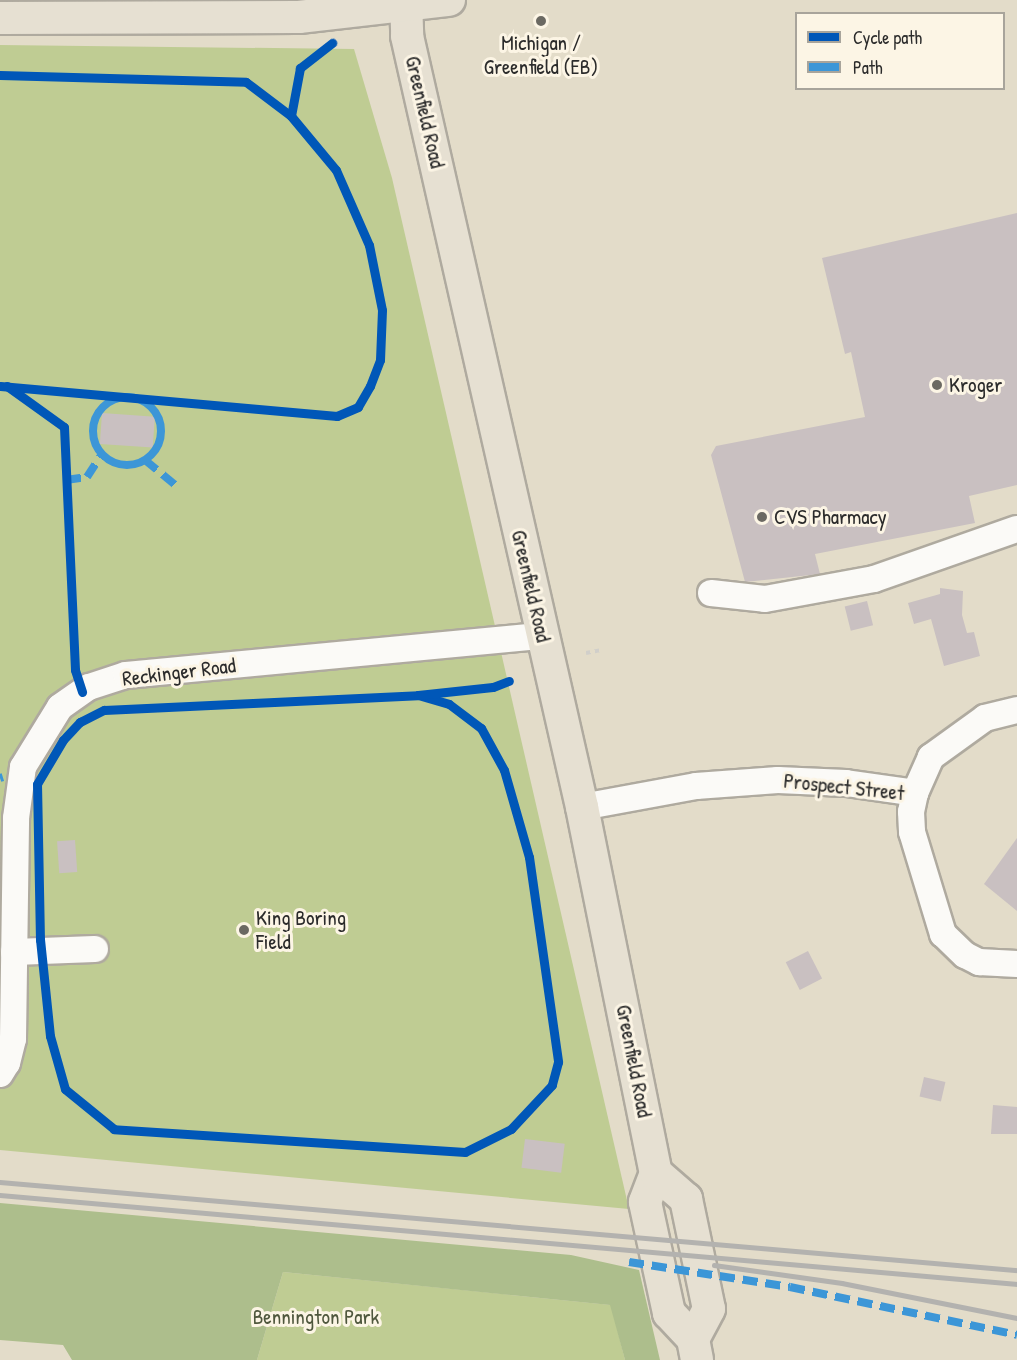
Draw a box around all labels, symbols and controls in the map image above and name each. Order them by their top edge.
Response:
legend [795,12,1005,90]
marker: Michigan / Greenfield (EB) [534,14,548,28]
text: Cycle path [853,25,922,50]
place label: Michigan / Greenfield (EB) [484,30,598,80]
street label: Greenfield Road [400,54,450,170]
text: Path [853,55,882,80]
place label: Kroger [949,372,1002,398]
marker: Kroger [930,378,944,392]
place label: CVS Pharmacy [774,504,887,530]
marker: CVS Pharmacy [755,510,769,524]
street label: Greenfield Road [506,528,556,644]
street label: Reckinger Road [121,653,237,691]
street label: Prospect Street [782,768,906,806]
place label: King Boring Field [256,905,346,955]
marker: King Boring Field [237,923,251,937]
street label: Greenfield Road [611,1003,657,1119]
park label: Bennington Park [253,1304,379,1330]

